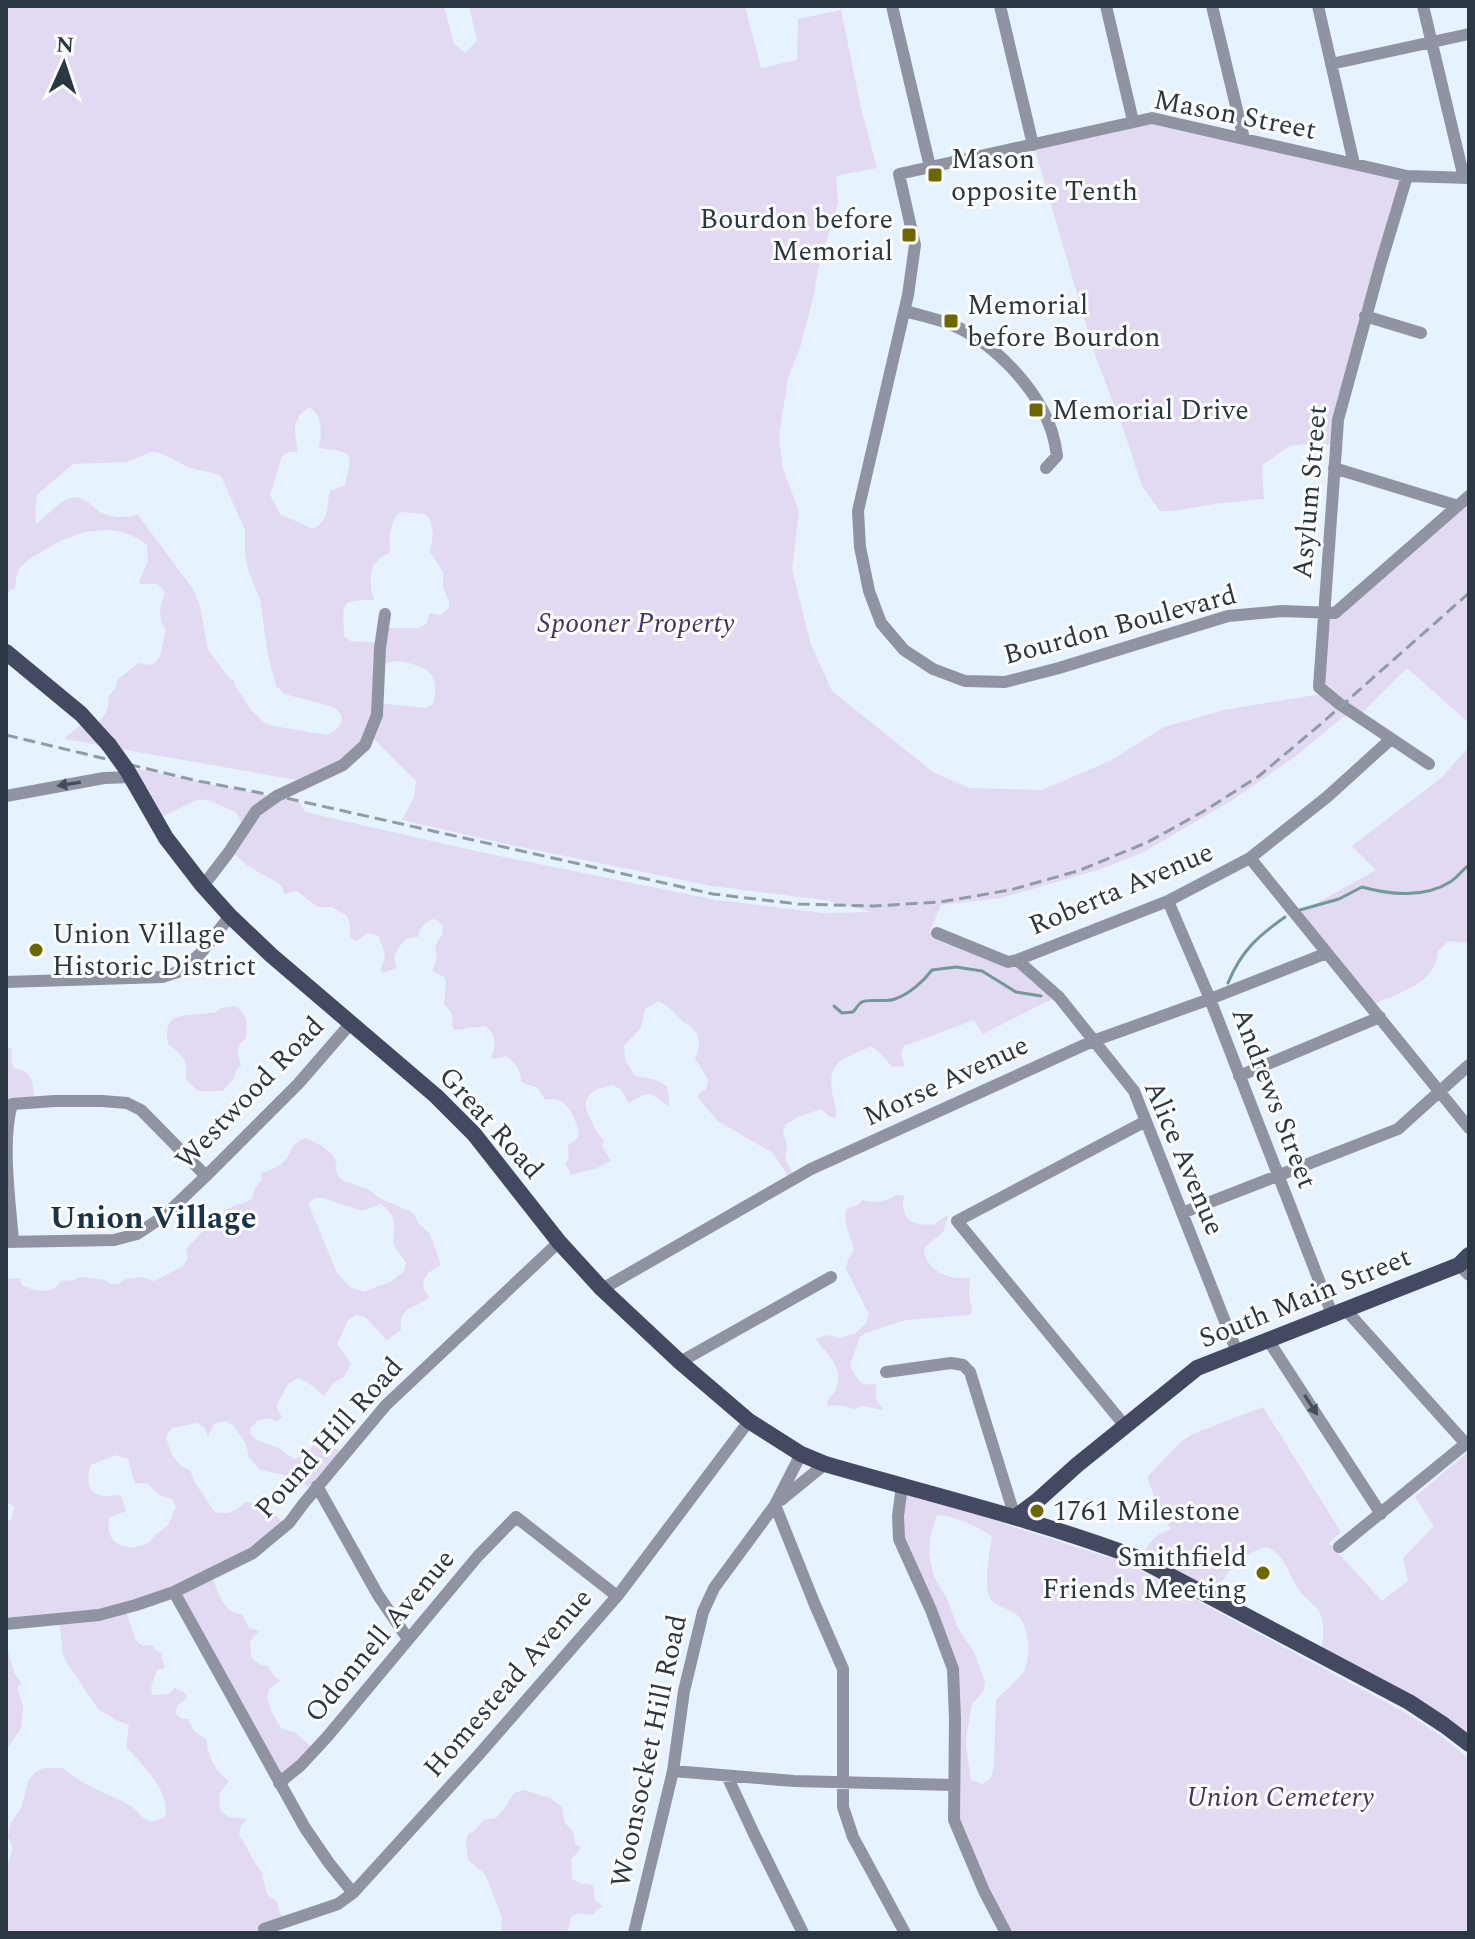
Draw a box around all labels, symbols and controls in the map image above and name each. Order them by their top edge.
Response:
north arrow [24,24,104,104]
text: N [55,29,75,62]
street label: Mason Street [1150,78,1320,152]
place label: Mason opposite Tenth [951,138,1138,213]
marker: Mason opposite Tenth [926,166,944,184]
place label: Bourdon before Memorial [700,198,893,273]
marker: Bourdon before Memorial [900,226,918,244]
place label: Memorial before Bourdon [967,284,1160,359]
marker: Memorial before Bourdon [942,312,960,330]
place label: Memorial Drive [1052,389,1249,432]
marker: Memorial Drive [1027,401,1045,419]
street label: Asylum Street [1281,403,1339,581]
street label: Bourdon Boulevard [999,573,1241,677]
park label: Spooner Property [537,602,735,645]
one-way arrow [56,779,81,791]
street label: Roberta Avenue [1022,831,1220,947]
place label: Union Village Historic District [52,913,256,988]
marker: Union Village Historic District [27,941,45,959]
street label: Andrews Street [1220,1001,1328,1195]
street label: Westwood Road [165,1006,335,1180]
street label: Morse Avenue [856,1024,1036,1138]
street label: Great Road [428,1057,554,1189]
street label: Alice Avenue [1132,1074,1236,1242]
district label: Union Village [49,1194,257,1243]
street label: South Main Street [1192,1236,1418,1360]
street label: Pound Hill Road [244,1347,414,1529]
one-way arrow [1303,1394,1317,1416]
place label: 1761 Milestone [1053,1490,1240,1533]
marker: 1761 Milestone [1028,1502,1046,1520]
place label: Smithfield Friends Meeting [1042,1536,1247,1611]
street label: Odonnell Avenue [294,1540,466,1732]
marker: Smithfield Friends Meeting [1254,1564,1272,1582]
street label: Homestead Avenue [413,1578,603,1788]
street label: Woonsocket Hill Road [599,1611,699,1891]
park label: Union Cemetery [1186,1776,1374,1819]

